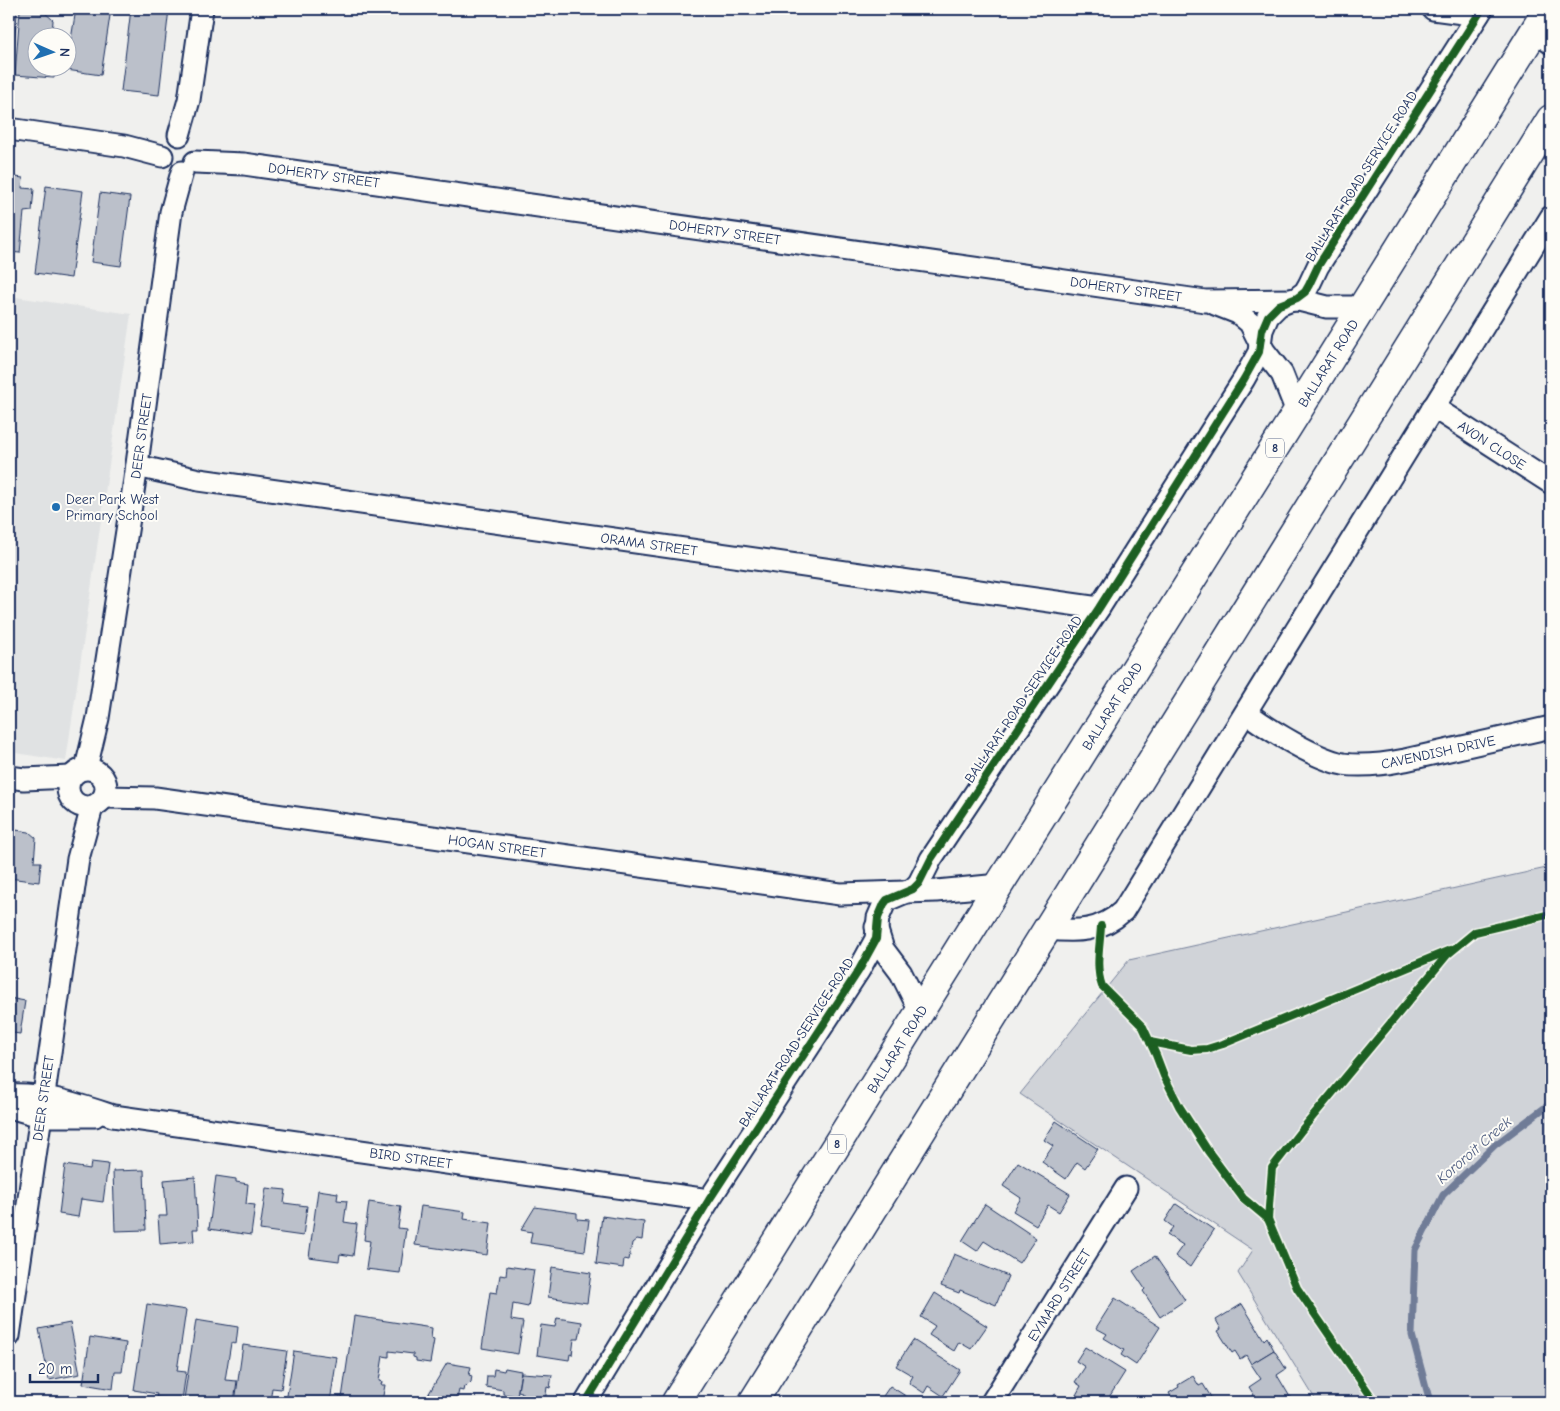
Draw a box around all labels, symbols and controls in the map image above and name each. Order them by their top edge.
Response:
north arrow [28,28,78,78]
text: N [56,48,73,57]
street label: BALLARAT ROAD SERVICE ROAD [1302,87,1421,265]
street label: DOHERTY STREET [267,159,382,192]
street label: DOHERTY STREET [668,216,783,249]
street label: DOHERTY STREET [1069,273,1184,306]
street label: BALLARAT ROAD [1295,316,1362,410]
street label: DEER STREET [127,391,156,480]
street label: AVON CLOSE [1455,417,1529,474]
road number: 8 [1266,438,1284,458]
place label: Deer Park West Primary School [66,491,160,524]
marker: Deer Park West Primary School [50,501,62,513]
street label: ORAMA STREET [599,529,699,560]
street label: BALLARAT ROAD SERVICE ROAD [961,612,1086,786]
street label: BALLARAT ROAD [1079,659,1146,753]
street label: CAVENDISH DRIVE [1379,732,1497,773]
street label: HOGAN STREET [447,831,548,862]
street label: BALLARAT ROAD SERVICE ROAD [735,954,858,1130]
street label: BALLARAT ROAD [864,1002,931,1096]
street label: DEER STREET [29,1053,58,1142]
water label: Kororoit Creek [1433,1112,1516,1187]
road number: 8 [828,1134,846,1154]
street label: BIRD STREET [368,1144,454,1173]
street label: EYMARD STREET [1024,1245,1095,1345]
scale bar [30,1351,98,1383]
text: 20 m [38,1360,72,1378]

